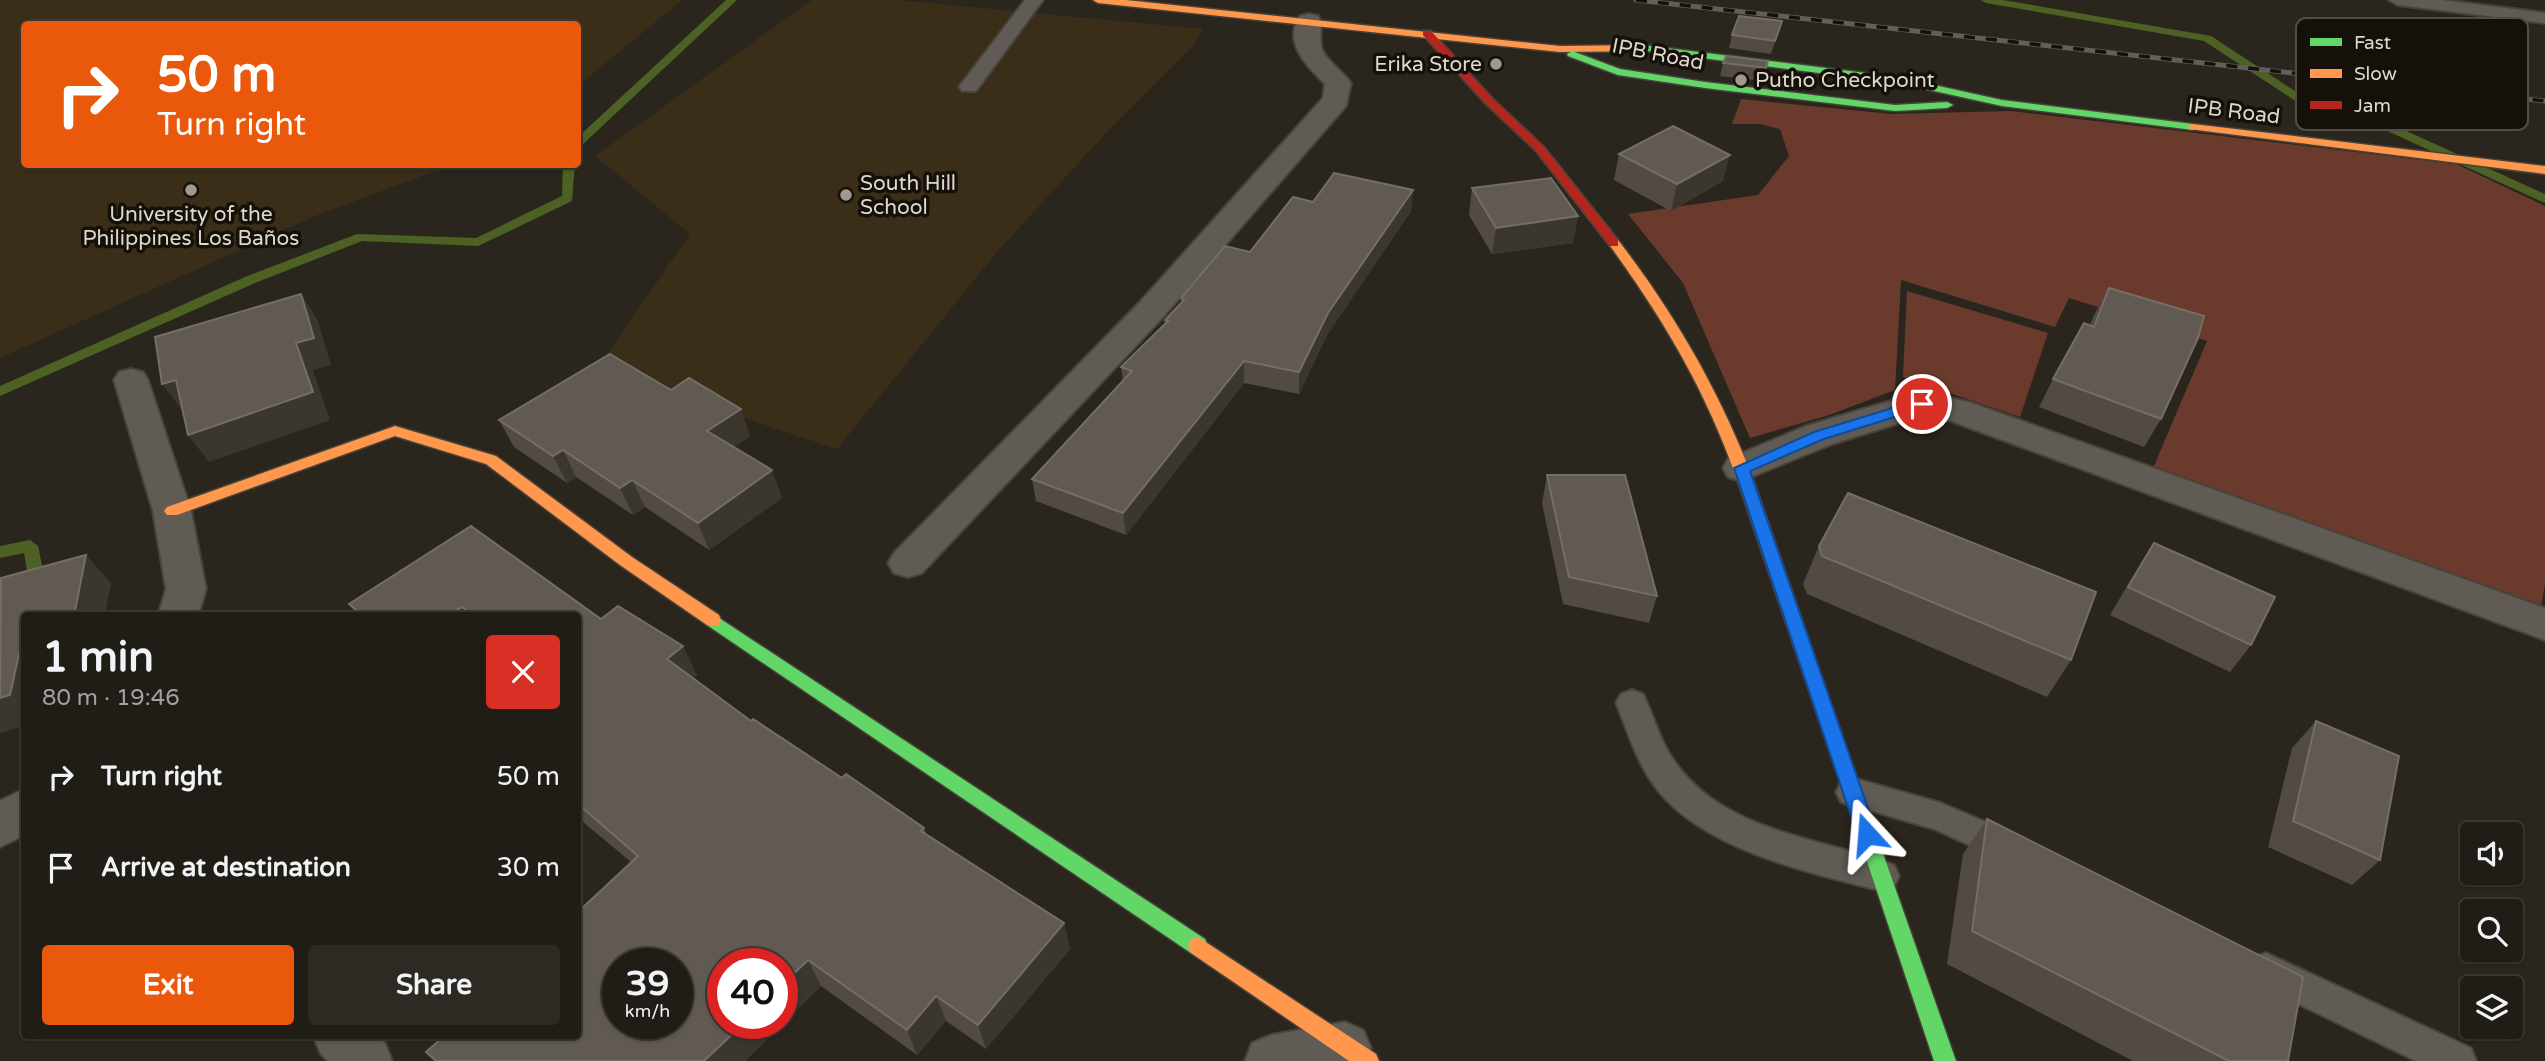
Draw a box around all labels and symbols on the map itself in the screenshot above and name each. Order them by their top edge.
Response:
legend [2296,18,2528,130]
text: Fast [2354,32,2391,54]
street label: IPB Road [1610,33,1706,76]
place label: Erika Store [1374,52,1482,77]
marker: Erika Store [1488,56,1504,72]
text: Slow [2354,63,2397,85]
place label: Putho Checkpoint [1755,68,1935,93]
marker: Putho Checkpoint [1733,72,1749,88]
street label: IPB Road [2186,93,2282,130]
text: Jam [2354,95,2391,117]
place label: South Hill School [860,171,956,220]
marker: University of the Philippines Los Baños [183,182,199,198]
marker: South Hill School [838,187,854,203]
place label: University of the Philippines Los Baños [83,202,299,251]
pin [1892,374,1952,434]
position arrow [1830,797,1904,871]
speed limit sign: 40 [707,948,798,1039]

